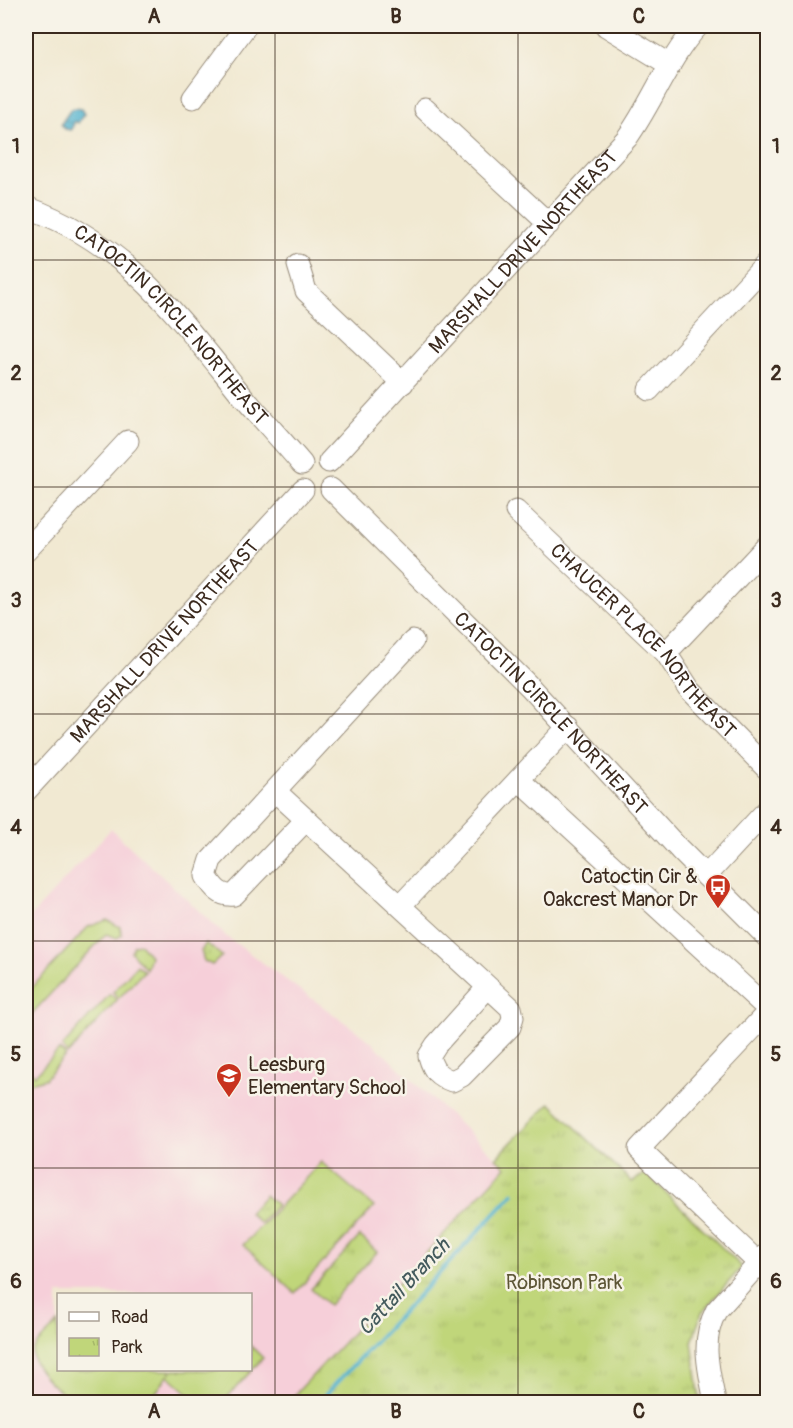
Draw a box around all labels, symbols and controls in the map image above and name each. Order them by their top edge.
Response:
text: A [148,4,161,29]
text: B [390,4,402,29]
text: C [633,4,645,29]
text: 1 [12,134,20,159]
text: 1 [772,134,780,159]
street label: MARSHALL DRIVE NORTHEAST [423,145,622,358]
street label: CATOCTIN CIRCLE NORTHEAST [70,219,274,429]
text: 2 [10,361,22,386]
text: 2 [770,361,782,386]
street label: MARSHALL DRIVE NORTHEAST [64,534,264,748]
street label: CHAUCER PLACE NORTHEAST [545,538,742,743]
text: 3 [10,588,22,613]
text: 3 [770,588,782,613]
street label: CATOCTIN CIRCLE NORTHEAST [449,606,653,819]
text: 4 [10,815,22,840]
text: 4 [770,815,782,840]
place label: Catoctin Cir & Oakcrest Manor Dr [543,864,698,912]
bus stop icon: Catoctin Cir & Oakcrest Manor Dr [703,872,733,910]
text: 5 [11,1042,22,1067]
text: 5 [771,1042,782,1067]
place label: Leesburg Elementary School [248,1052,406,1100]
school or university icon: Leesburg Elementary School [214,1061,244,1099]
water label: Cattail Branch [352,1232,457,1341]
text: 6 [10,1269,22,1294]
text: 6 [770,1269,782,1294]
park label: Robinson Park [506,1270,623,1295]
legend [57,1293,252,1371]
text: Road [111,1306,148,1329]
text: Park [111,1336,143,1359]
text: A [148,1399,161,1424]
text: B [390,1399,402,1424]
text: C [633,1399,645,1424]

